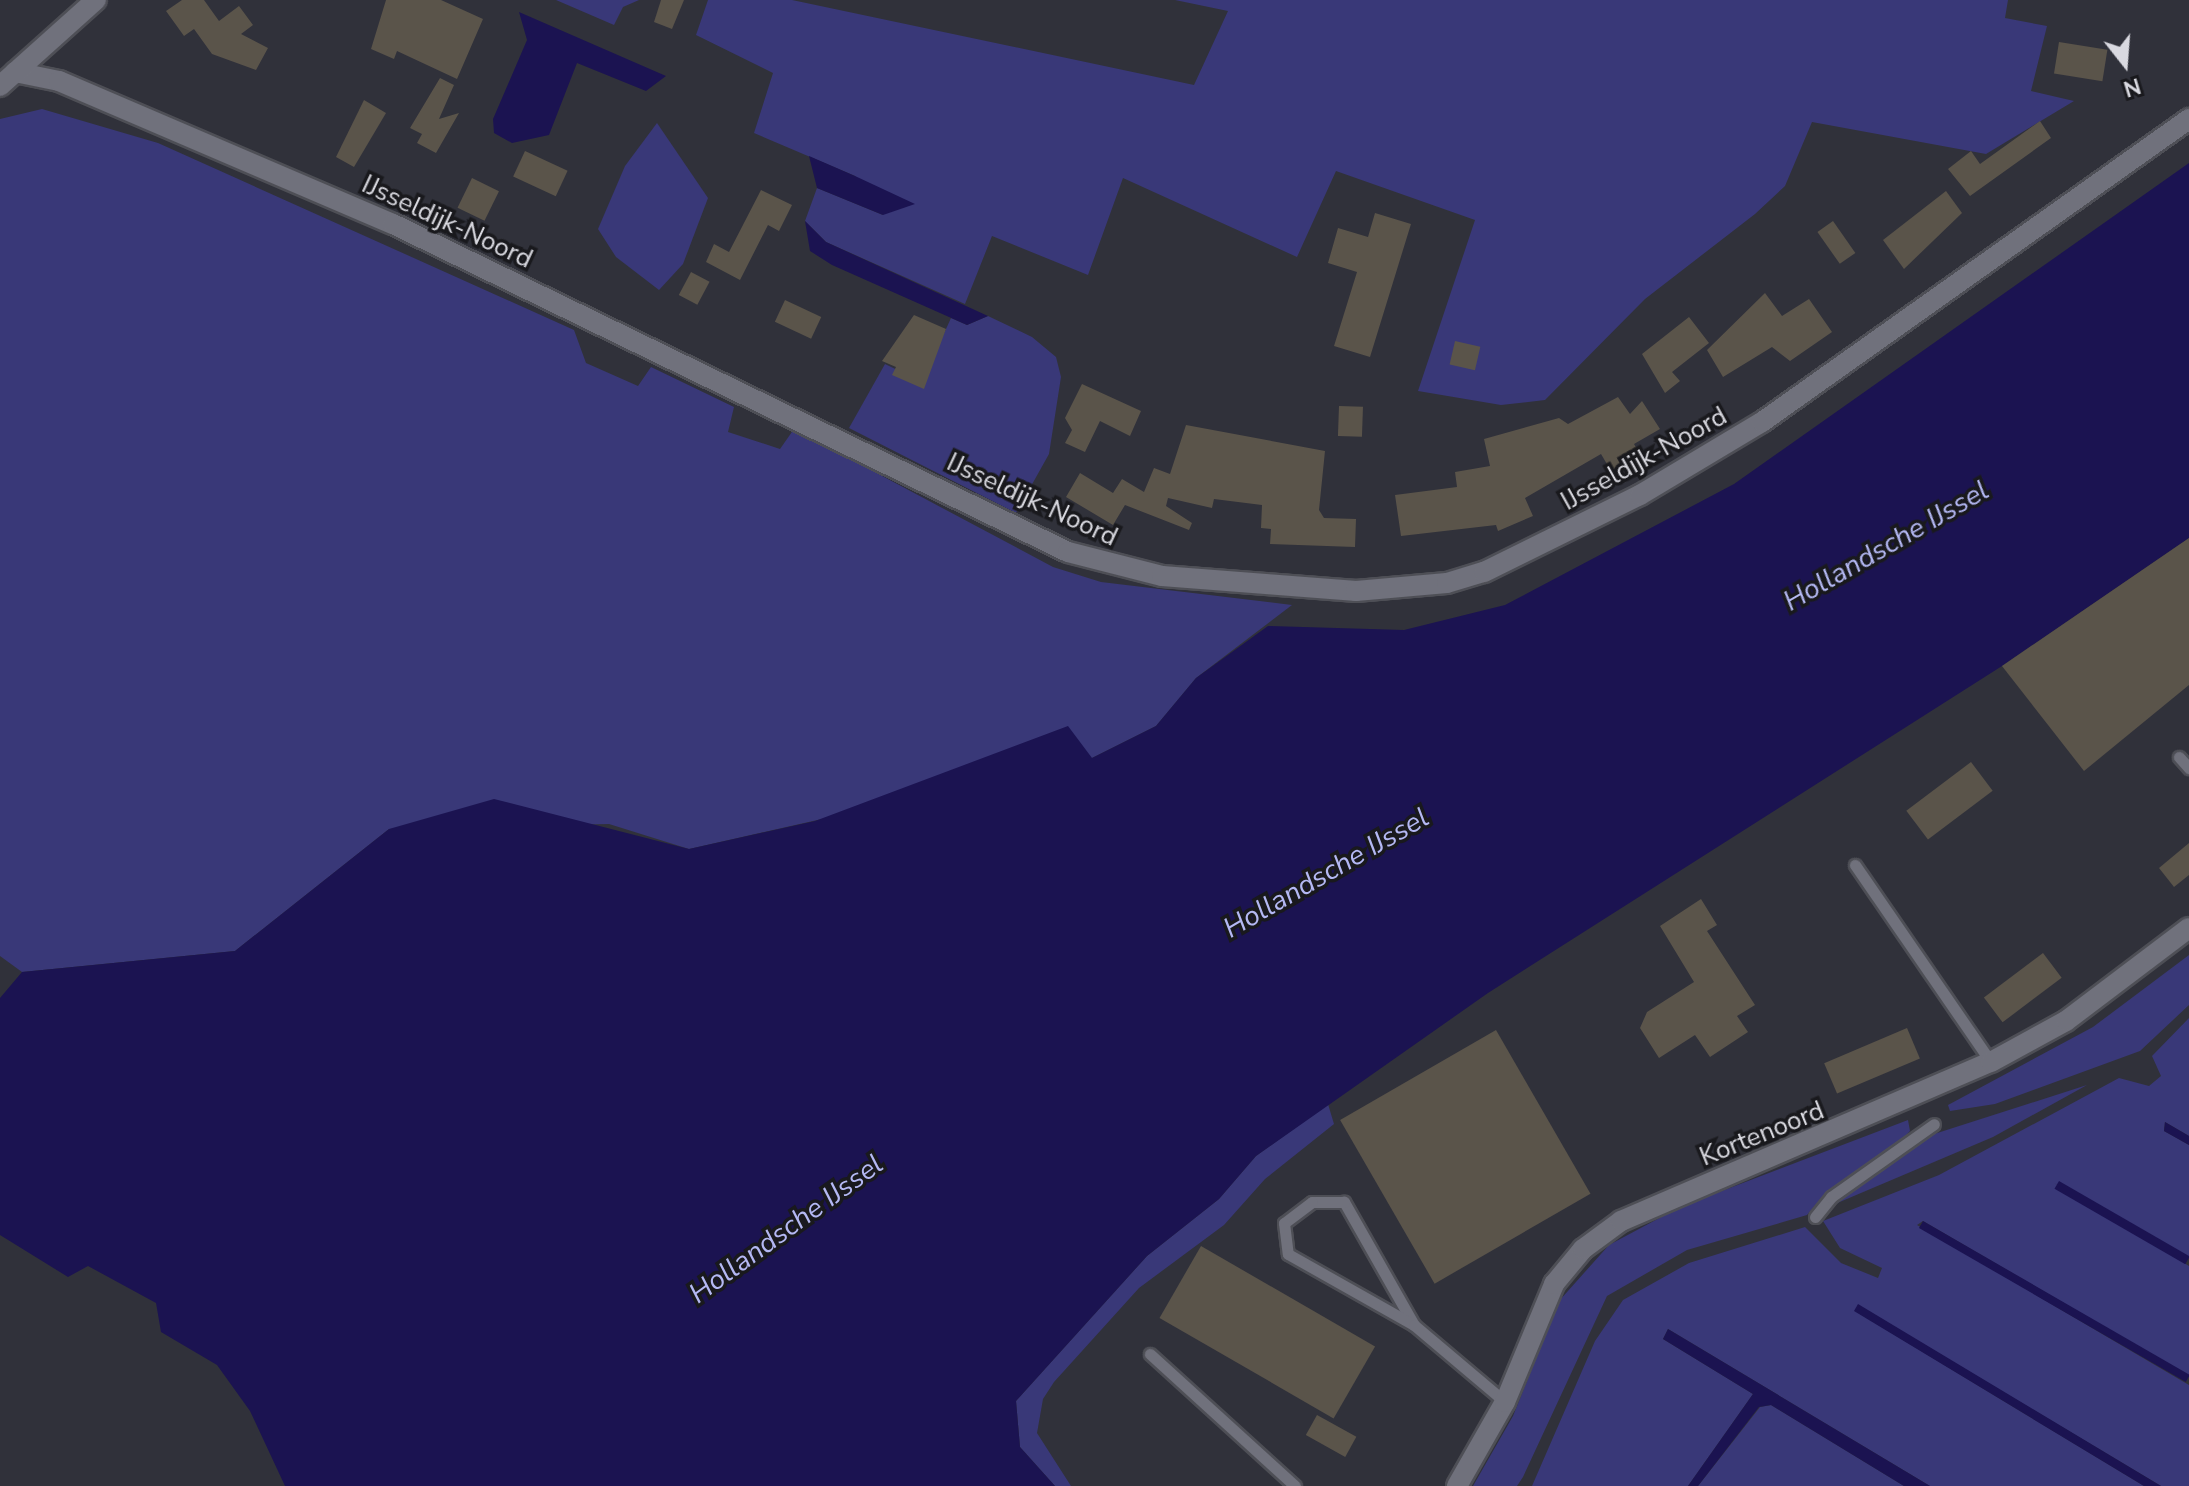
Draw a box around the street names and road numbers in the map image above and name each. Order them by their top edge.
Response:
street label: IJsseldijk-Noord [357,169,537,275]
street label: IJsseldijk-Noord [1556,401,1732,517]
street label: IJsseldijk-Noord [942,447,1122,553]
street label: Kortenoord [1695,1095,1829,1173]

